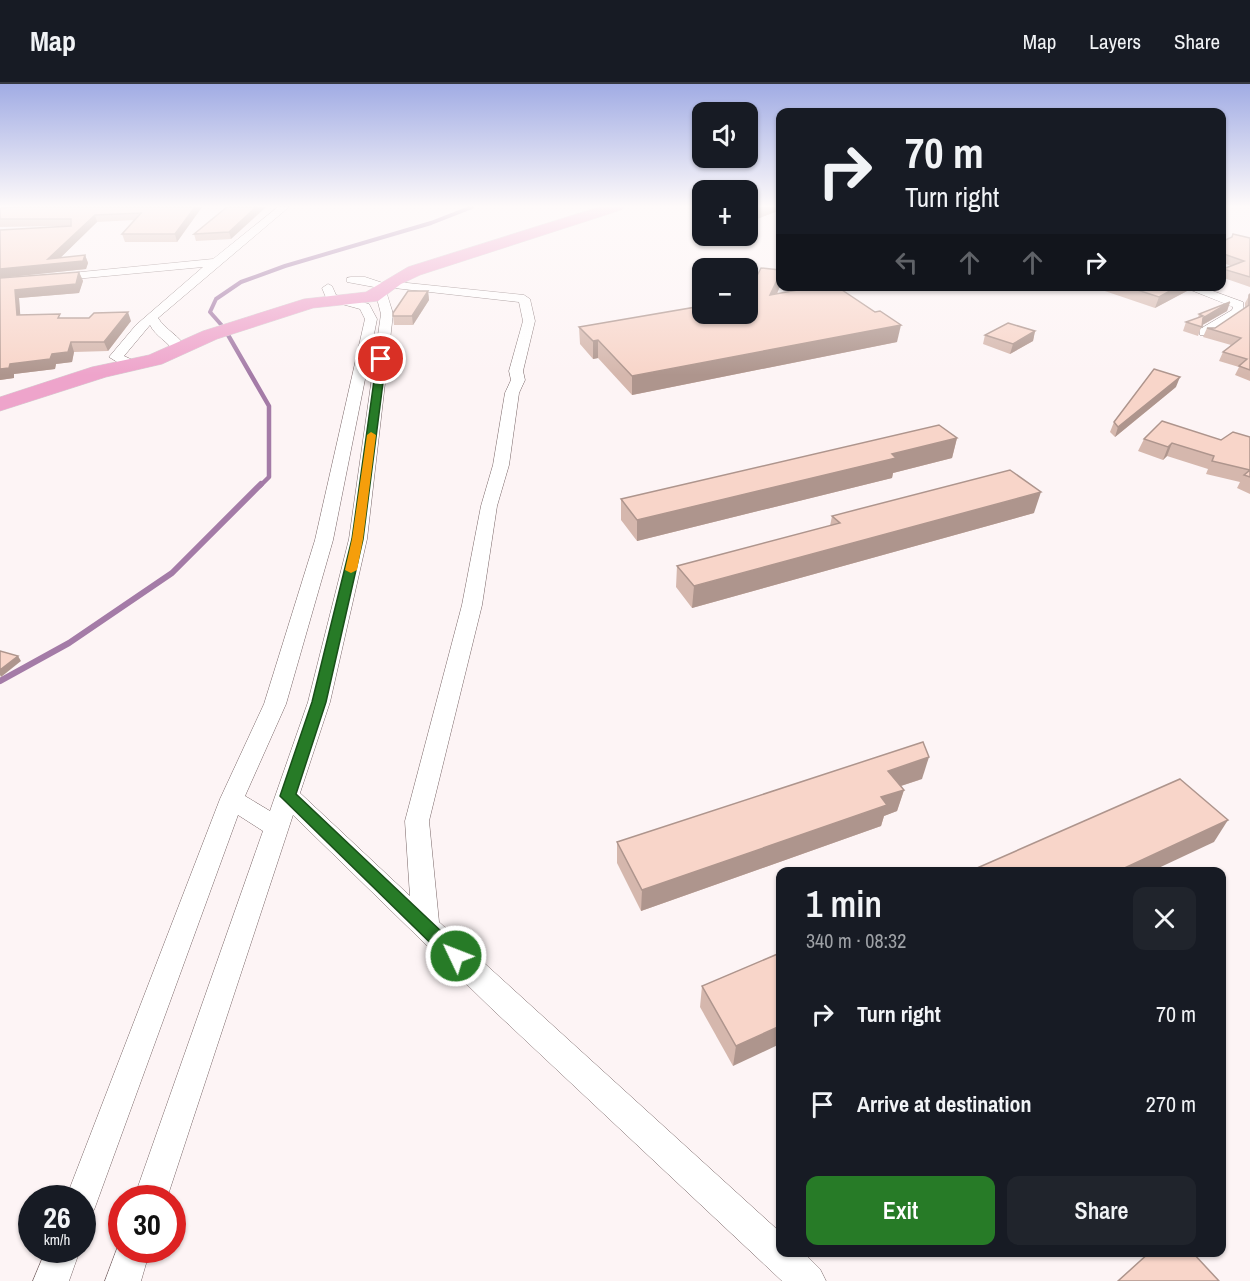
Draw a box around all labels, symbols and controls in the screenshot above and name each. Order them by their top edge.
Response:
text: Map [30,22,76,60]
text: Map [1023,27,1056,56]
text: Layers [1089,27,1141,56]
text: Share [1174,27,1220,56]
map controls [692,102,758,324]
button: sound [692,102,758,168]
text: 70 m [905,125,984,181]
icon: right [806,132,884,210]
text: Turn right [905,179,999,215]
button: + [692,180,758,246]
icon: left [890,246,923,279]
icon: ahead [953,246,986,279]
icon: ahead [1016,246,1049,279]
icon: right [1079,246,1112,279]
button: − [692,258,758,324]
pin [355,333,406,384]
icon: arrive [364,342,397,375]
text: 1 min [806,880,882,928]
button: close [1133,887,1196,950]
position arrow [424,924,488,988]
text: 340 m · 08:32 [806,927,906,954]
icon: right [806,998,839,1031]
text: Turn right [857,999,941,1029]
text: 70 m [1156,999,1196,1029]
icon: arrive [806,1088,839,1121]
text: Arrive at destination [857,1089,1031,1119]
text: 270 m [1146,1089,1196,1119]
button: Exit [806,1176,995,1245]
button: Share [1007,1176,1196,1245]
speed limit sign: 30 [108,1185,186,1263]
text: 26 [43,1197,71,1237]
text: km/h [44,1229,70,1250]

